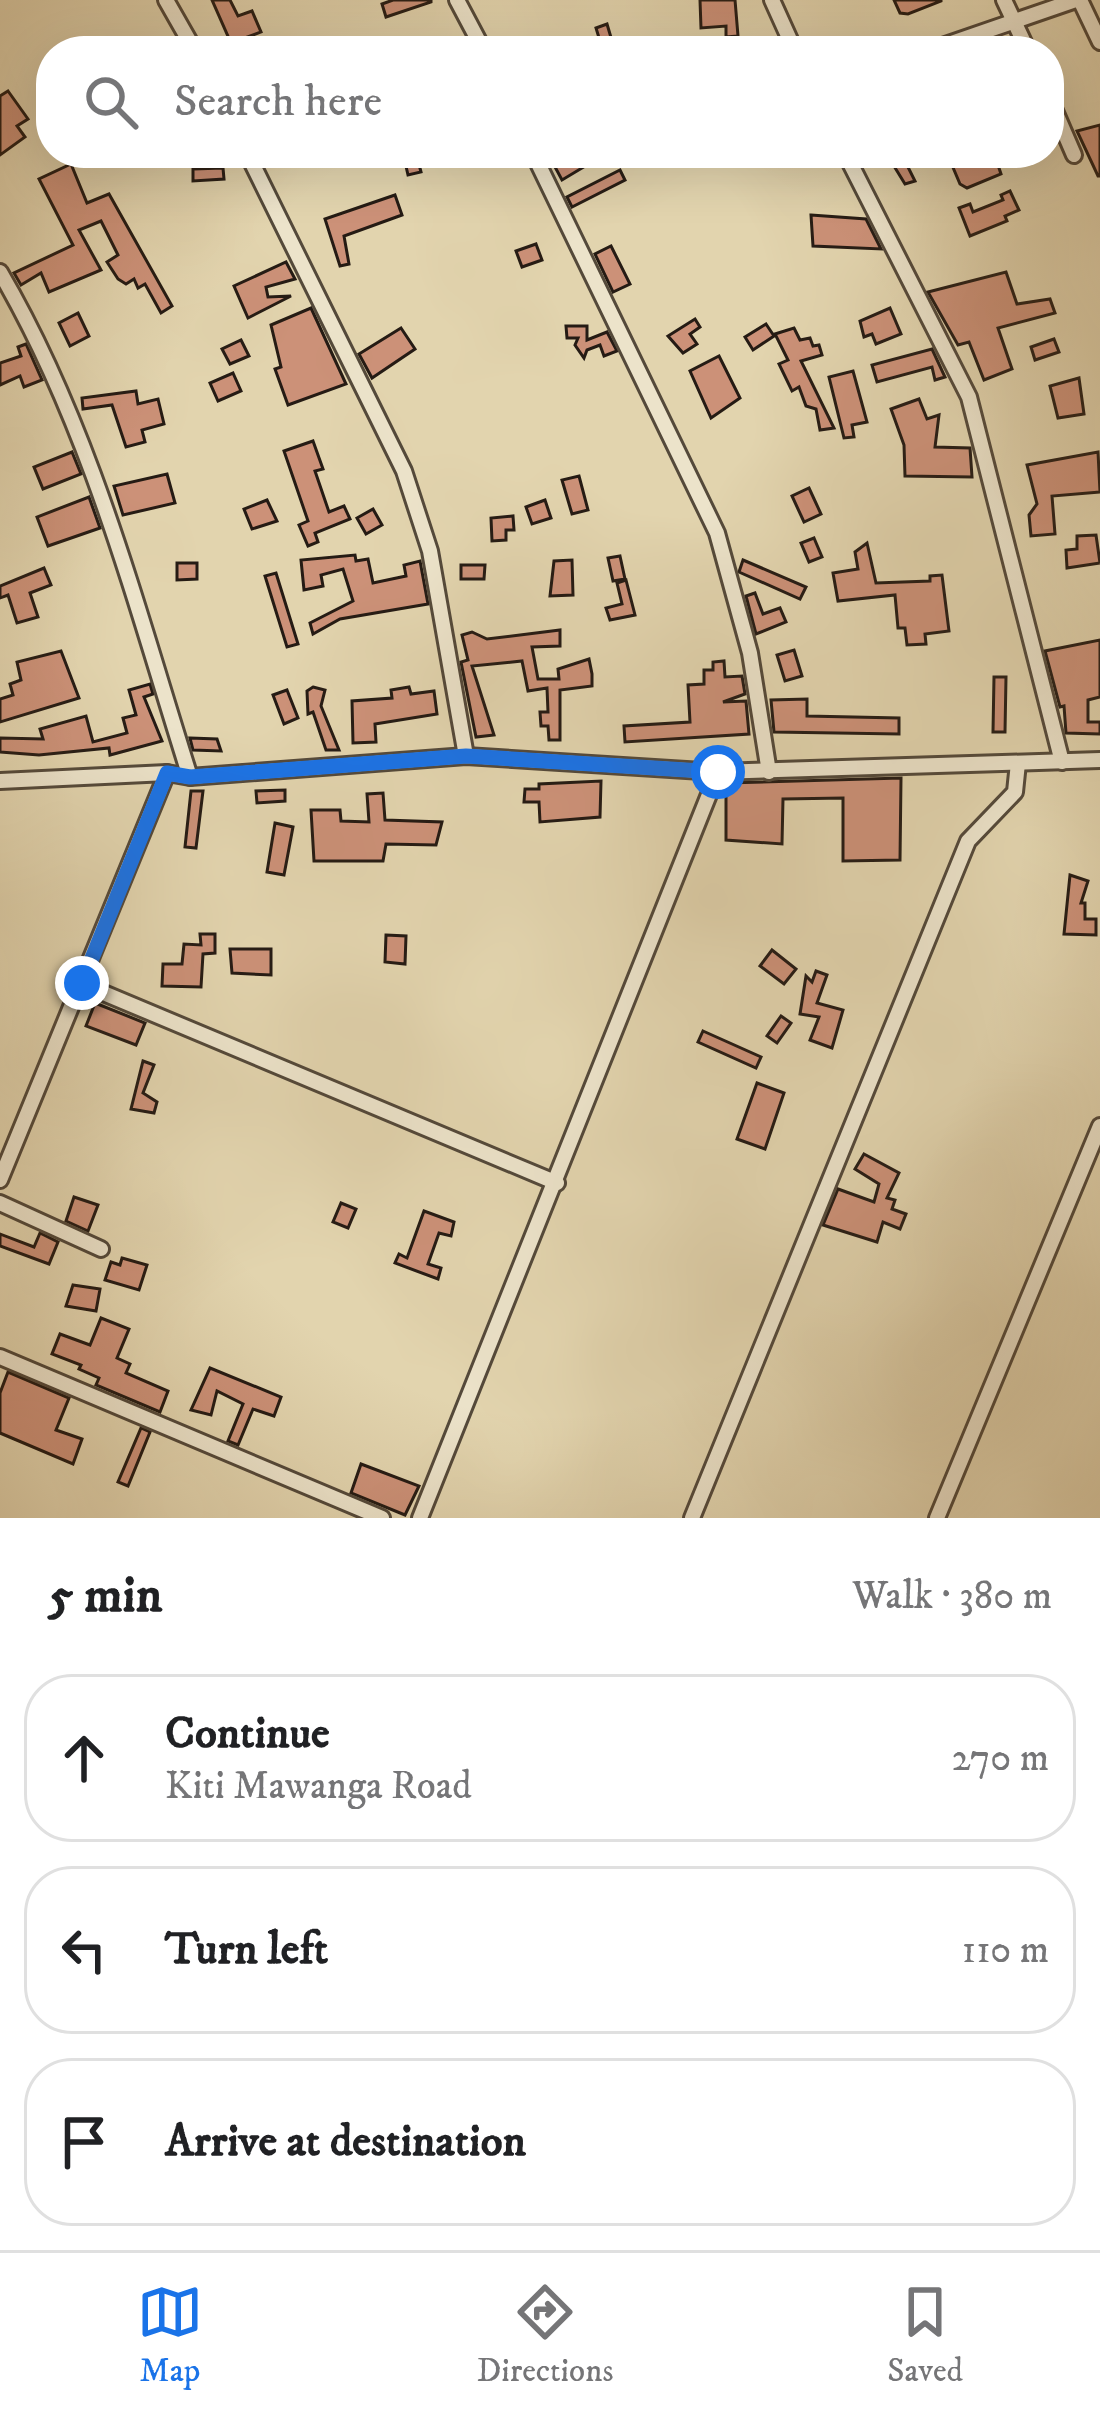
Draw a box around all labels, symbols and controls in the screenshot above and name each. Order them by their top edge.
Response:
search box [36,36,1064,168]
icon: search [78,69,144,135]
text: Search here [174,74,382,130]
route start [691,745,745,799]
route end [55,956,109,1010]
text: 5 min [48,1564,162,1628]
text: Walk · 380 m [852,1572,1052,1621]
text: Continue [165,1706,330,1762]
icon: ahead [51,1725,117,1791]
text: 270 m [952,1734,1049,1783]
text: Kiti Mawanga Road [165,1762,472,1811]
icon: left [51,1917,117,1983]
text: Turn left [165,1922,328,1978]
text: 110 m [962,1926,1049,1975]
icon: arrive [51,2109,117,2175]
text: Arrive at destination [165,2114,526,2170]
tab: Map [137,2279,203,2392]
tab: Directions [477,2279,613,2392]
tab: Saved [887,2279,963,2392]

